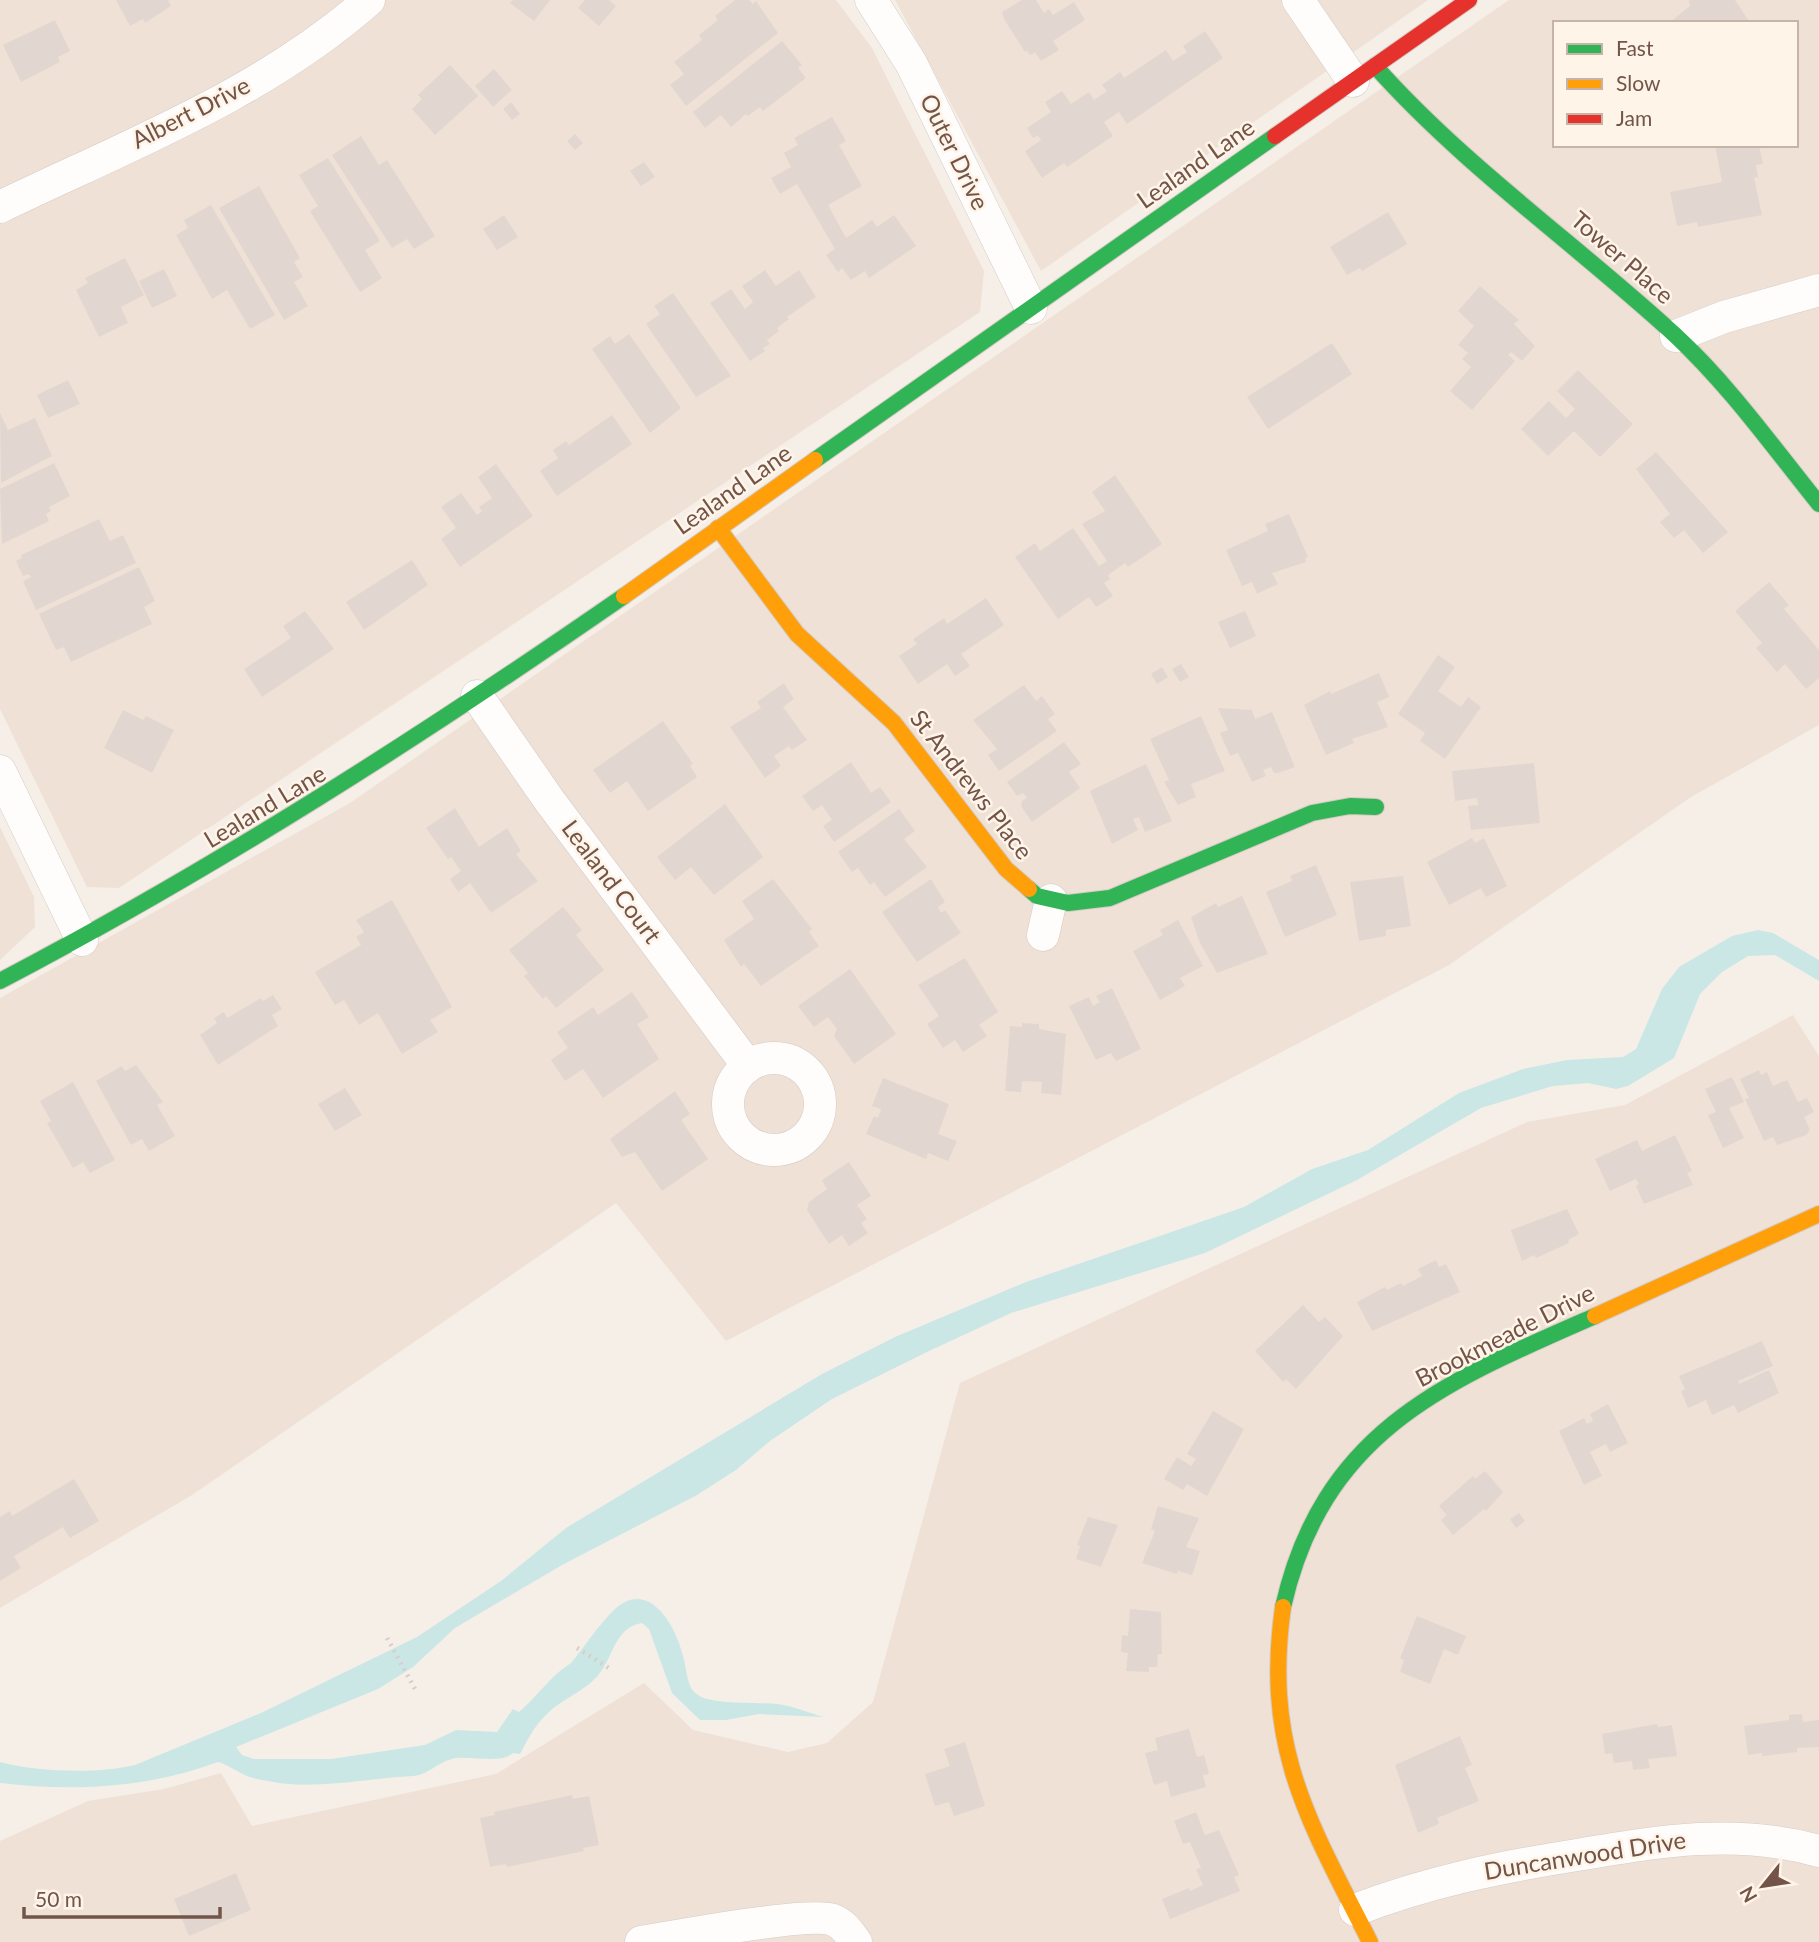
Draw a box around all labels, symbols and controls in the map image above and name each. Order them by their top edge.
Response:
legend [1553,21,1798,147]
text: Fast [1616,35,1654,60]
street label: Albert Drive [126,70,254,154]
text: Slow [1616,70,1661,95]
street label: Outer Drive [915,89,996,214]
text: Jam [1616,105,1652,130]
street label: Lealand Lane [1131,112,1260,214]
street label: Tower Place [1566,205,1680,309]
street label: Lealand Lane [668,438,797,540]
street label: St Andrews Place [905,704,1039,864]
street label: Lealand Lane [198,758,330,853]
street label: Lealand Court [556,814,668,949]
street label: Brookmeade Drive [1410,1277,1599,1392]
street label: Duncanwood Drive [1482,1824,1688,1885]
north arrow [1728,1851,1798,1921]
scale bar [24,1876,220,1920]
text: N [1734,1883,1761,1907]
text: 50 m [35,1886,82,1911]

